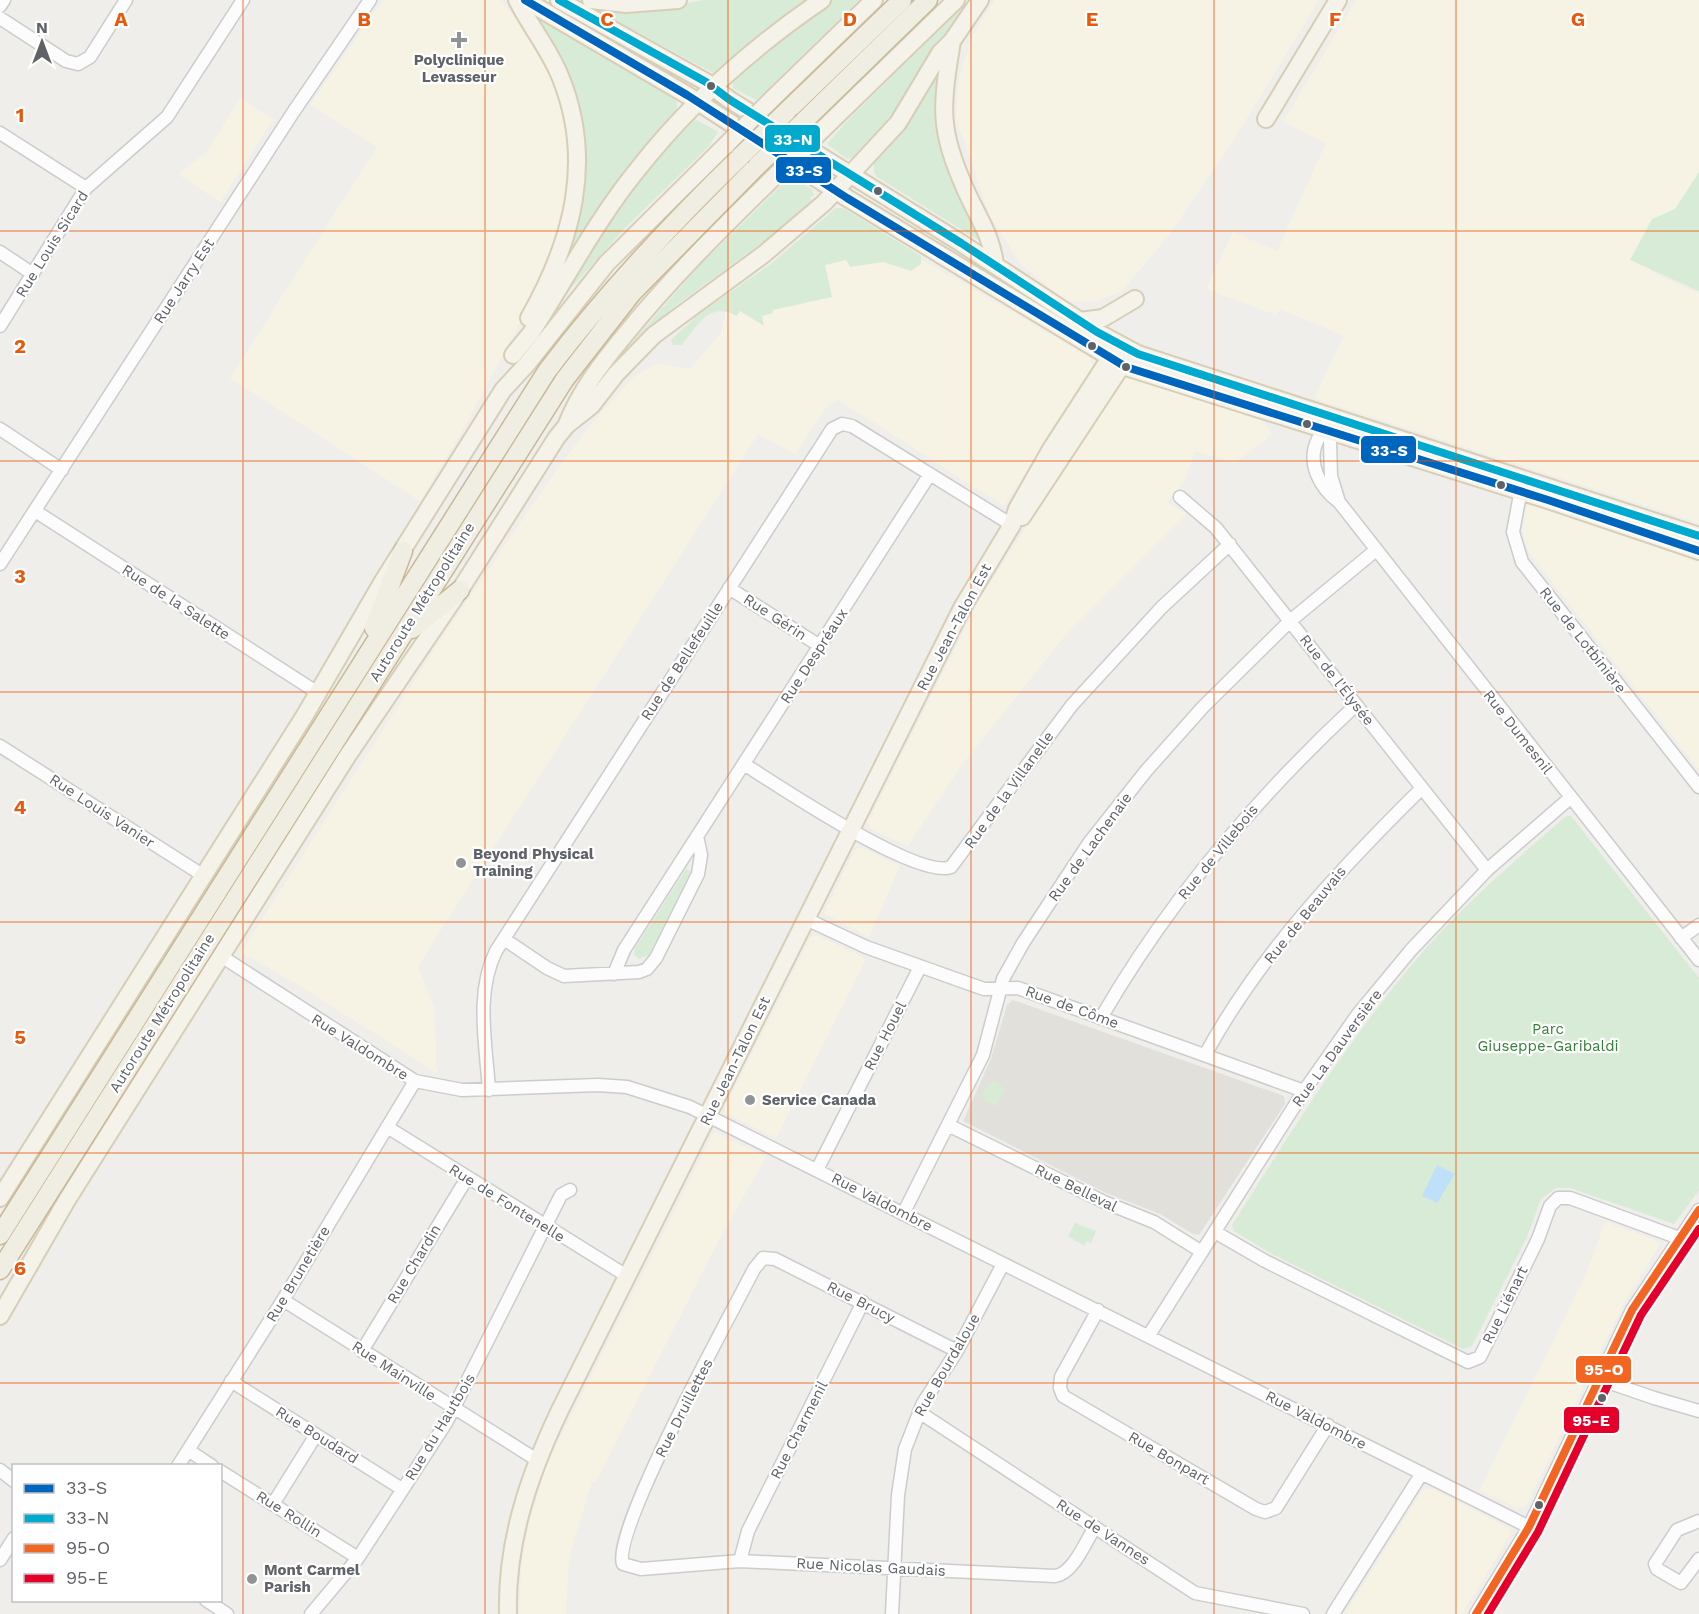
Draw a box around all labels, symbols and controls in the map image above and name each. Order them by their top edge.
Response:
text: A [114,7,128,31]
text: B [357,7,371,31]
text: C [600,7,614,31]
text: D [843,7,857,31]
text: E [1086,7,1098,31]
text: F [1329,7,1341,31]
text: G [1571,7,1585,31]
north arrow [12,12,72,72]
text: N [36,18,48,37]
marker: Polyclinique Levasseur [450,31,468,49]
place label: Polyclinique Levasseur [414,51,505,86]
unlabelled marker [705,80,717,92]
text: 1 [16,103,24,127]
line badge: 33-N [764,124,821,153]
text: 33-N [773,130,813,149]
line badge: 33-S [775,156,832,184]
text: 33-S [785,161,823,180]
unlabelled marker [872,185,884,197]
street label: Rue Louis Sicard [12,187,92,301]
street label: Rue Jarry Est [150,235,219,327]
text: 2 [14,334,26,358]
unlabelled marker [1086,340,1098,352]
unlabelled marker [1120,361,1132,373]
unlabelled marker [1301,418,1313,430]
line badge: 33-S [1360,435,1417,464]
text: 33-S [1370,441,1408,460]
unlabelled marker [1495,479,1507,491]
street label: Autoroute Métropolitaine [365,519,479,685]
street label: Rue de la Salette [119,560,233,644]
street label: Rue Jean-Talon Est [913,560,995,694]
text: 3 [14,564,26,588]
street label: Rue de Lotbinière [1536,583,1630,697]
street label: Rue Gérin [740,590,810,644]
street label: Rue de Bellefeuille [637,598,727,724]
street label: Rue Despréaux [777,605,851,707]
street label: Rue de l'Élysée [1296,631,1378,729]
street label: Rue Dumesnil [1480,686,1557,778]
street label: Rue de la Villanelle [960,728,1058,852]
street label: Rue Louis Vanier [46,770,158,852]
street label: Rue de Lachenaie [1044,789,1136,905]
text: 4 [14,795,27,819]
street label: Rue de Villebois [1174,801,1262,903]
place label: Beyond Physical Training [473,845,594,880]
marker: Beyond Physical Training [454,856,468,870]
street label: Rue de Beauvais [1260,863,1350,967]
street label: Autoroute Métropolitaine [105,930,219,1096]
street label: Rue de Côme [1023,982,1121,1032]
street label: Rue La Dauversière [1288,986,1386,1110]
street label: Rue Jean-Talon Est [696,993,774,1128]
street label: Rue Houel [860,998,910,1074]
street label: Rue Valdombre [308,1010,412,1084]
park label: Parc Giuseppe-Garibaldi [1477,1020,1619,1055]
text: 5 [14,1025,26,1049]
place label: Service Canada [762,1091,876,1109]
marker: Service Canada [743,1093,757,1107]
street label: Rue de Fontenelle [446,1160,568,1246]
street label: Rue Belleval [1032,1160,1121,1216]
street label: Rue Valdombre [829,1169,935,1235]
street label: Rue Chardin [383,1221,445,1307]
street label: Rue Brunetière [262,1223,334,1325]
text: 6 [14,1256,26,1280]
street label: Rue Liénart [1478,1263,1532,1347]
street label: Rue Brucy [824,1277,898,1327]
street label: Rue Bourdaloue [910,1310,984,1420]
street label: Rue Mainville [349,1337,439,1405]
street label: Rue Druillettes [651,1355,717,1461]
line badge: 95-O [1575,1355,1632,1384]
text: 95-O [1584,1360,1624,1379]
street label: Rue du Hautbois [401,1370,479,1484]
street label: Rue Charmenil [767,1378,832,1482]
street label: Rue Valdombre [1263,1387,1369,1453]
unlabelled marker [1596,1392,1608,1404]
street label: Rue Boudard [272,1402,362,1468]
line badge: 95-E [1563,1406,1620,1434]
text: 95-E [1572,1411,1610,1430]
street label: Rue Bonpart [1125,1428,1213,1489]
legend [12,1464,222,1602]
text: 33-S [66,1477,107,1498]
street label: Rue Rollin [253,1487,325,1541]
street label: Rue de Vannes [1053,1495,1153,1569]
unlabelled marker [1533,1499,1545,1511]
text: 33-N [66,1507,109,1528]
text: 95-O [66,1537,110,1558]
street label: Rue Nicolas Gaudais [796,1554,946,1580]
place label: Mont Carmel Parish [264,1561,360,1596]
text: 95-E [66,1567,108,1588]
marker: Mont Carmel Parish [245,1572,259,1586]

